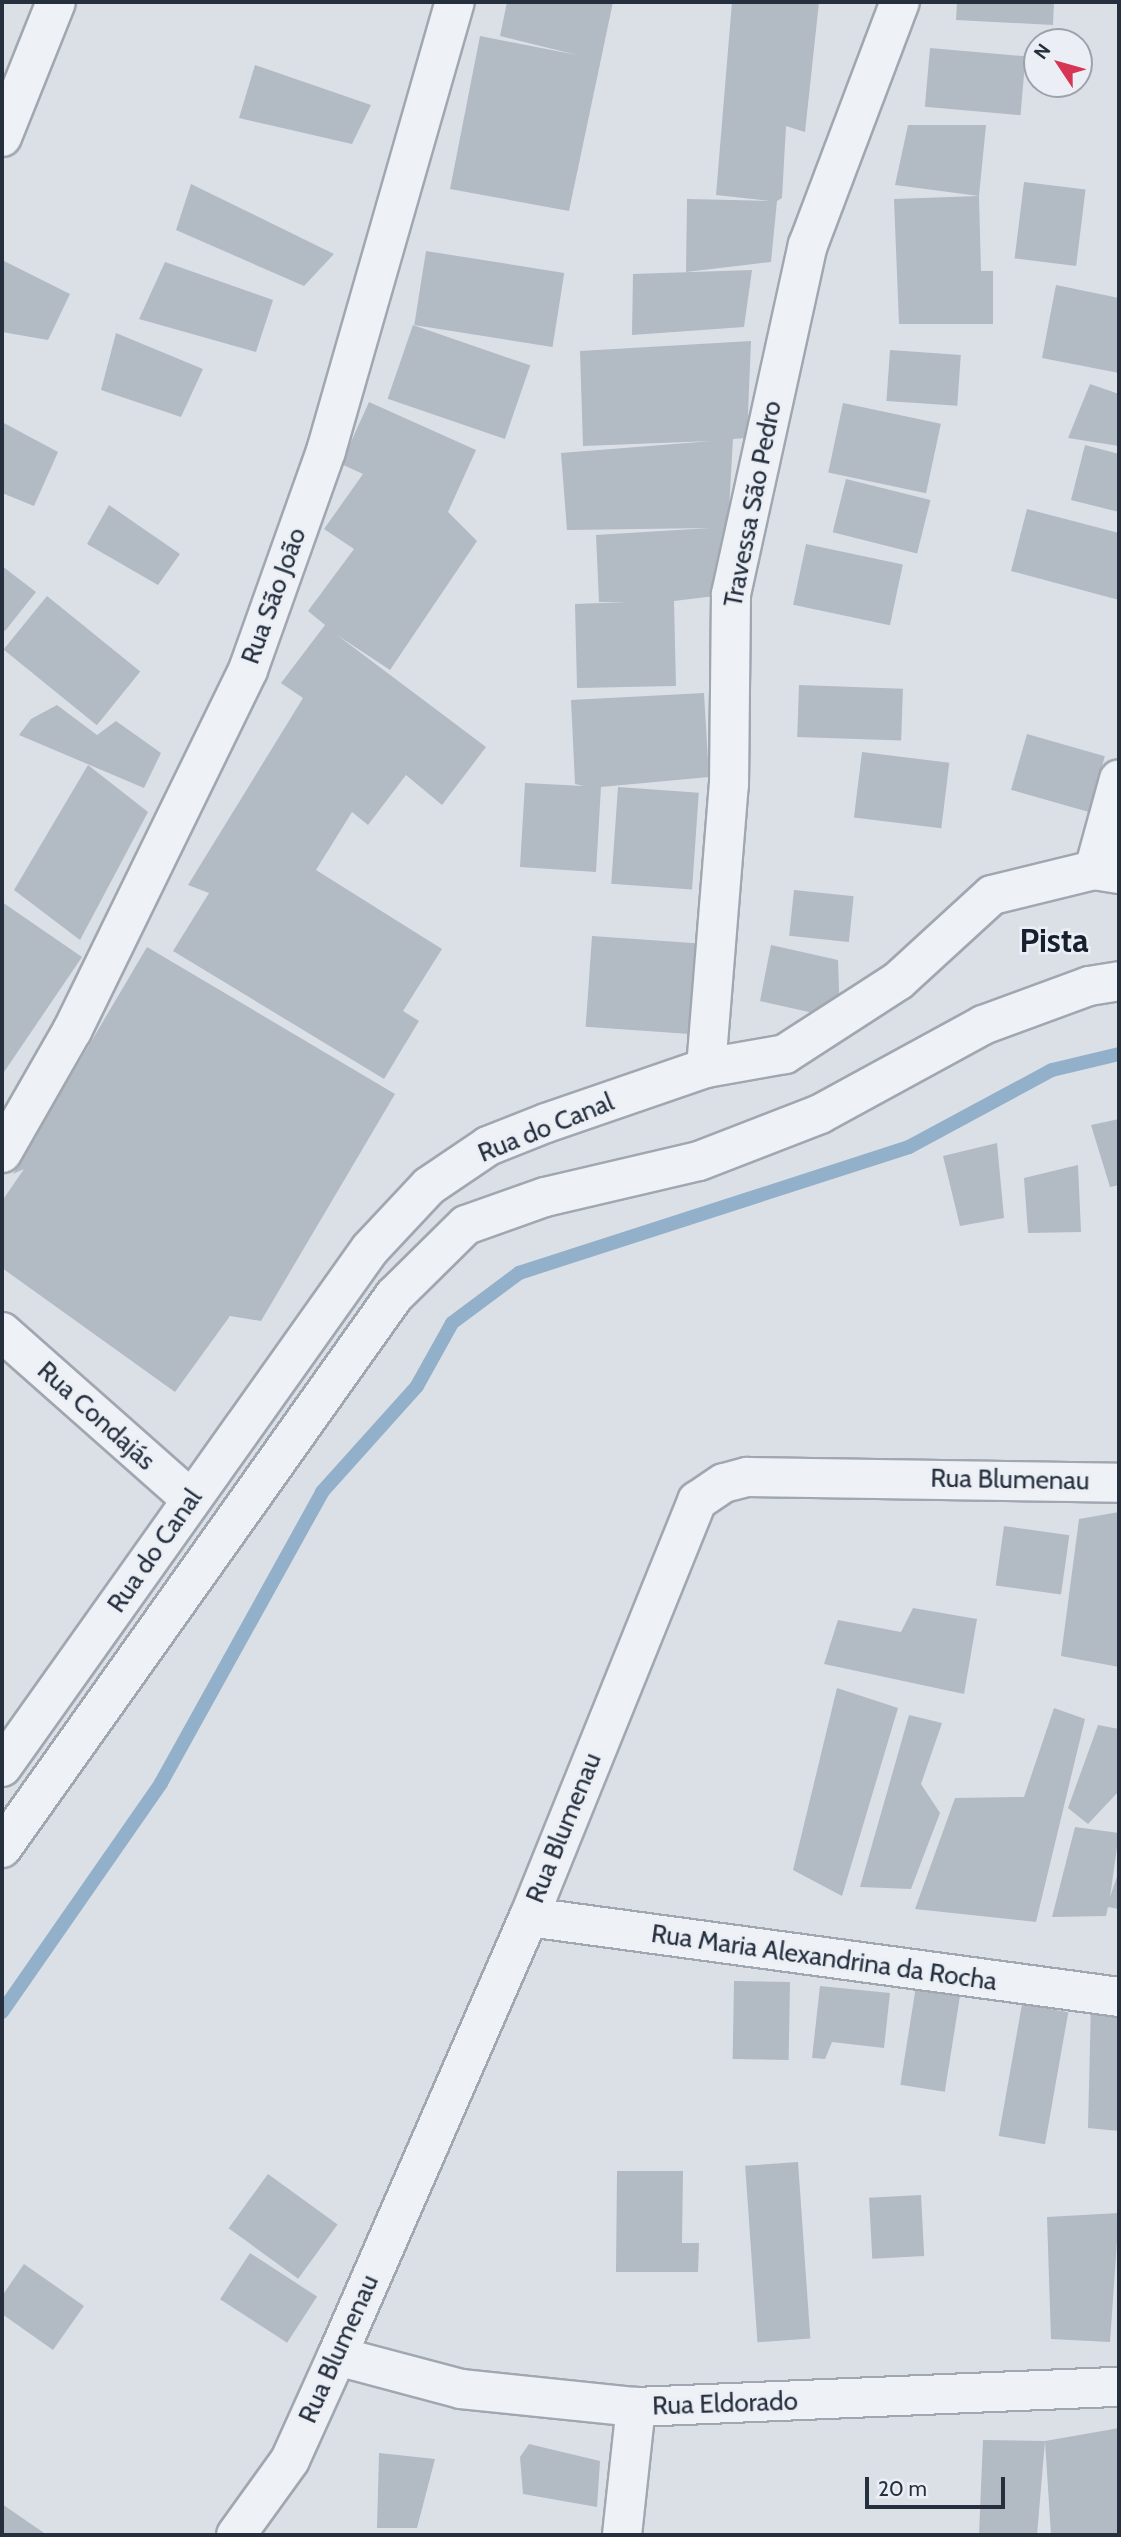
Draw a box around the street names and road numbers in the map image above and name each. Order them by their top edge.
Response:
street label: Travessa São Pedro [718,398,788,610]
street label: Rua São João [235,524,313,668]
street label: Rua do Canal [474,1087,618,1169]
street label: Rua Condajás [31,1355,161,1477]
street label: Rua Blumenau [930,1463,1090,1497]
street label: Rua do Canal [101,1483,209,1619]
street label: Rua Blumenau [520,1748,608,1908]
street label: Rua Maria Alexandrina da Rocha [649,1918,999,1998]
street label: Rua Blumenau [292,2270,386,2428]
street label: Rua Eldorado [652,2386,798,2422]

